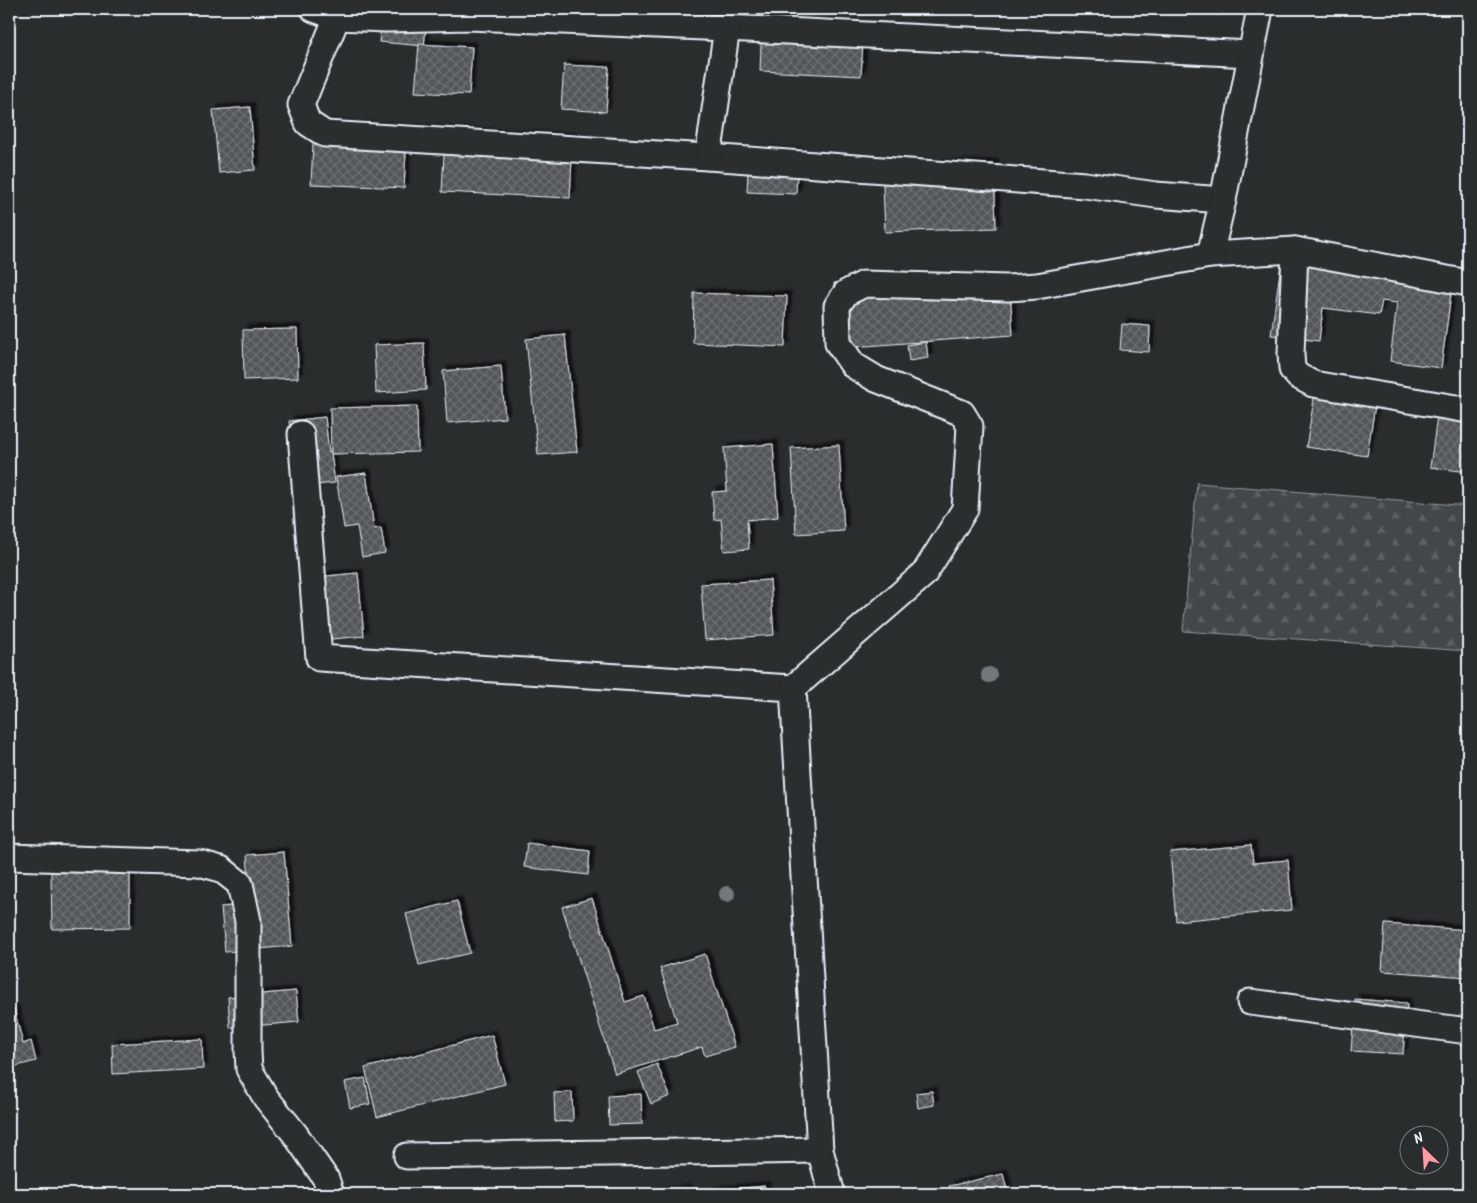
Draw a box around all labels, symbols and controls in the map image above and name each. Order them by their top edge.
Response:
north arrow [1400,1126,1450,1176]
text: N [1410,1127,1428,1151]

